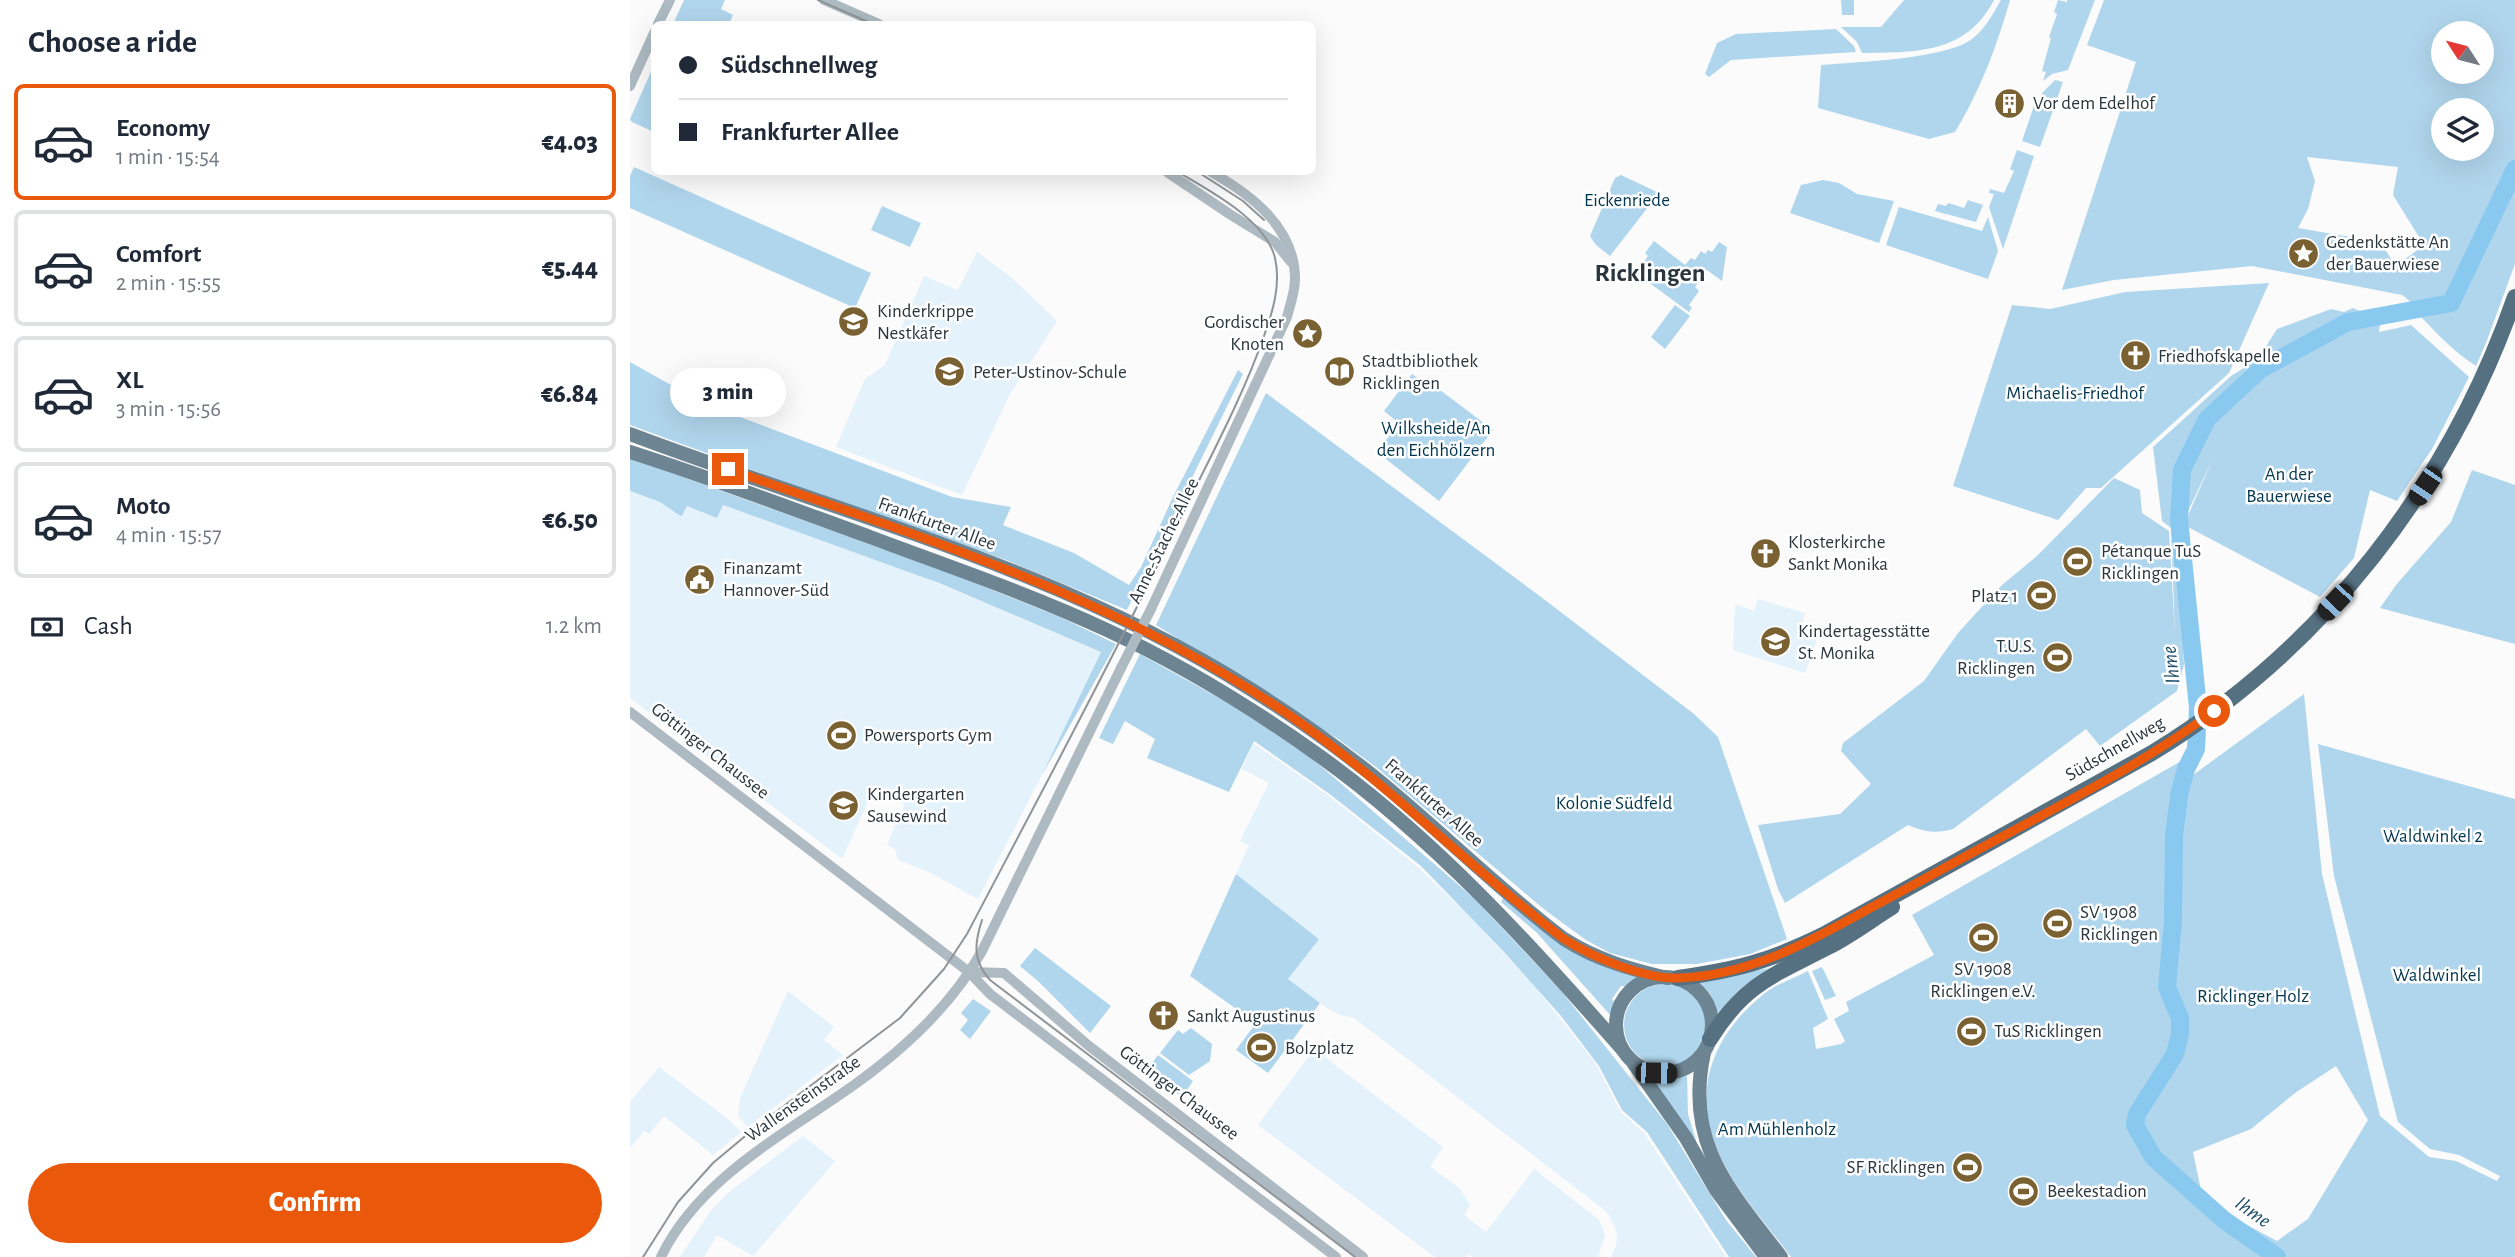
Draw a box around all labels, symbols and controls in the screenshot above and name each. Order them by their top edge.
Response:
north arrow [2431,21,2494,84]
map controls [2431,21,2494,161]
text: Choose a ride [28,26,197,58]
text: Südschnellweg [721,52,877,78]
building icon: Vor dem Edelhof [1993,86,2027,120]
place label: Vor dem Edelhof [2033,94,2156,113]
button: layers [2431,98,2494,161]
icon: car [32,111,95,174]
text: Economy [116,115,210,141]
text: Frankfurter Allee [721,119,899,145]
text: €4.03 [542,129,598,155]
text: 1 min · 15:54 [116,146,220,169]
park label: Eickenriede [1584,191,1670,210]
place label: Gedenkstätte An der Bauerwiese [2326,233,2449,274]
place icon: Gedenkstätte An der Bauerwiese [2286,236,2320,270]
icon: car [32,237,95,300]
text: Comfort [116,241,201,267]
text: €5.44 [542,255,598,281]
district label: Ricklingen [1594,260,1706,286]
text: 2 min · 15:55 [116,272,221,295]
place label: Kinderkrippe Nestkäfer [877,302,974,343]
school or university icon: Kinderkrippe Nestkäfer [837,305,871,339]
place label: Gordischer Knoten [1204,313,1284,354]
place icon: Gordischer Knoten [1290,316,1324,350]
church icon: Friedhofskapelle [2118,339,2152,373]
place label: Friedhofskapelle [2158,347,2280,366]
place label: Stadtbibliothek Ricklingen [1362,352,1478,393]
school or university icon: Peter-Ustinov-Schule [933,355,967,389]
library icon: Stadtbibliothek Ricklingen [1322,355,1356,389]
icon: car [32,363,95,426]
place label: Peter-Ustinov-Schule [973,363,1127,382]
text: XL [116,367,143,393]
callout: 3 min [670,368,786,416]
text: €6.84 [541,381,598,407]
text: 3 min [703,381,753,404]
park label: Michaelis-Friedhof [2006,384,2145,403]
text: 3 min · 15:56 [116,398,221,421]
park label: Wilksheide/An den Eichhölzern [1377,419,1495,460]
route end [712,453,744,485]
car [2405,463,2446,509]
park label: An der Bauerwiese [2246,465,2332,506]
street label: Anne-Stache-Allee [1125,475,1203,607]
icon: car [32,489,95,552]
text: Moto [116,493,171,519]
street label: Frankfurter Allee [876,494,998,554]
text: €6.50 [543,507,598,533]
text: 4 min · 15:57 [116,524,222,547]
place label: Klosterkirche Sankt Monika [1788,533,1888,574]
church icon: Klosterkirche Sankt Monika [1748,536,1782,570]
place label: Pétanque TuS Ricklingen [2101,542,2201,583]
sports icon: Pétanque TuS Ricklingen [2061,545,2095,579]
place label: Finanzamt Hannover-Süd [723,559,829,600]
public building icon: Finanzamt Hannover-Süd [683,562,717,596]
sports icon: Platz 1 [2024,579,2058,613]
car [2313,579,2358,625]
place label: Platz 1 [1971,587,2018,606]
icon: cash [28,608,66,646]
text: Cash [84,613,133,639]
text: 1.2 km [546,615,602,638]
place label: Kindertagesstätte St. Monika [1798,622,1930,663]
school or university icon: Kindertagesstätte St. Monika [1758,625,1792,659]
place label: T.U.S. Ricklingen [1957,637,2035,678]
sports icon: T.U.S. Ricklingen [2041,640,2075,674]
water label: Ihme [2159,645,2183,685]
route start [2198,695,2230,727]
street label: Göttinger Chaussee [647,699,773,803]
street label: Südschnellweg [2062,713,2168,785]
sports icon: Powersports Gym [824,718,858,752]
place label: Powersports Gym [864,726,992,745]
street label: Frankfurter Allee [1381,755,1487,851]
place label: Kindergarten Sausewind [867,785,965,826]
school or university icon: Kindergarten Sausewind [827,788,861,822]
park label: Kolonie Südfeld [1556,794,1672,813]
park label: Waldwinkel 2 [2383,827,2483,846]
place label: SV 1908 Ricklingen [2080,903,2158,944]
sports icon: SV 1908 Ricklingen [2040,906,2074,940]
sports icon: SV 1908 Ricklingen e.V. [1966,921,2000,955]
place label: SV 1908 Ricklingen e.V. [1930,960,2036,1001]
park label: Waldwinkel [2393,966,2481,985]
park label: Ricklinger Holz [2197,987,2309,1006]
church icon: Sankt Augustinus [1147,999,1181,1033]
place label: Sankt Augustinus [1187,1007,1315,1026]
sports icon: TuS Ricklingen [1954,1014,1988,1048]
place label: TuS Ricklingen [1994,1022,2102,1041]
sports icon: Bolzplatz [1245,1031,1279,1065]
place label: Bolzplatz [1285,1039,1354,1058]
street label: Göttinger Chaussee [1116,1042,1242,1144]
street label: Wallensteinstraße [742,1052,864,1146]
car [1635,1062,1678,1084]
park label: Am Mühlenholz [1718,1120,1836,1139]
sports icon: SF Ricklingen [1951,1150,1985,1184]
place label: SF Ricklingen [1847,1158,1945,1177]
button: Confirm [28,1163,602,1243]
sports icon: Beekestadion [2007,1174,2041,1208]
place label: Beekestadion [2047,1182,2147,1201]
water label: Ihme [2231,1192,2275,1232]

